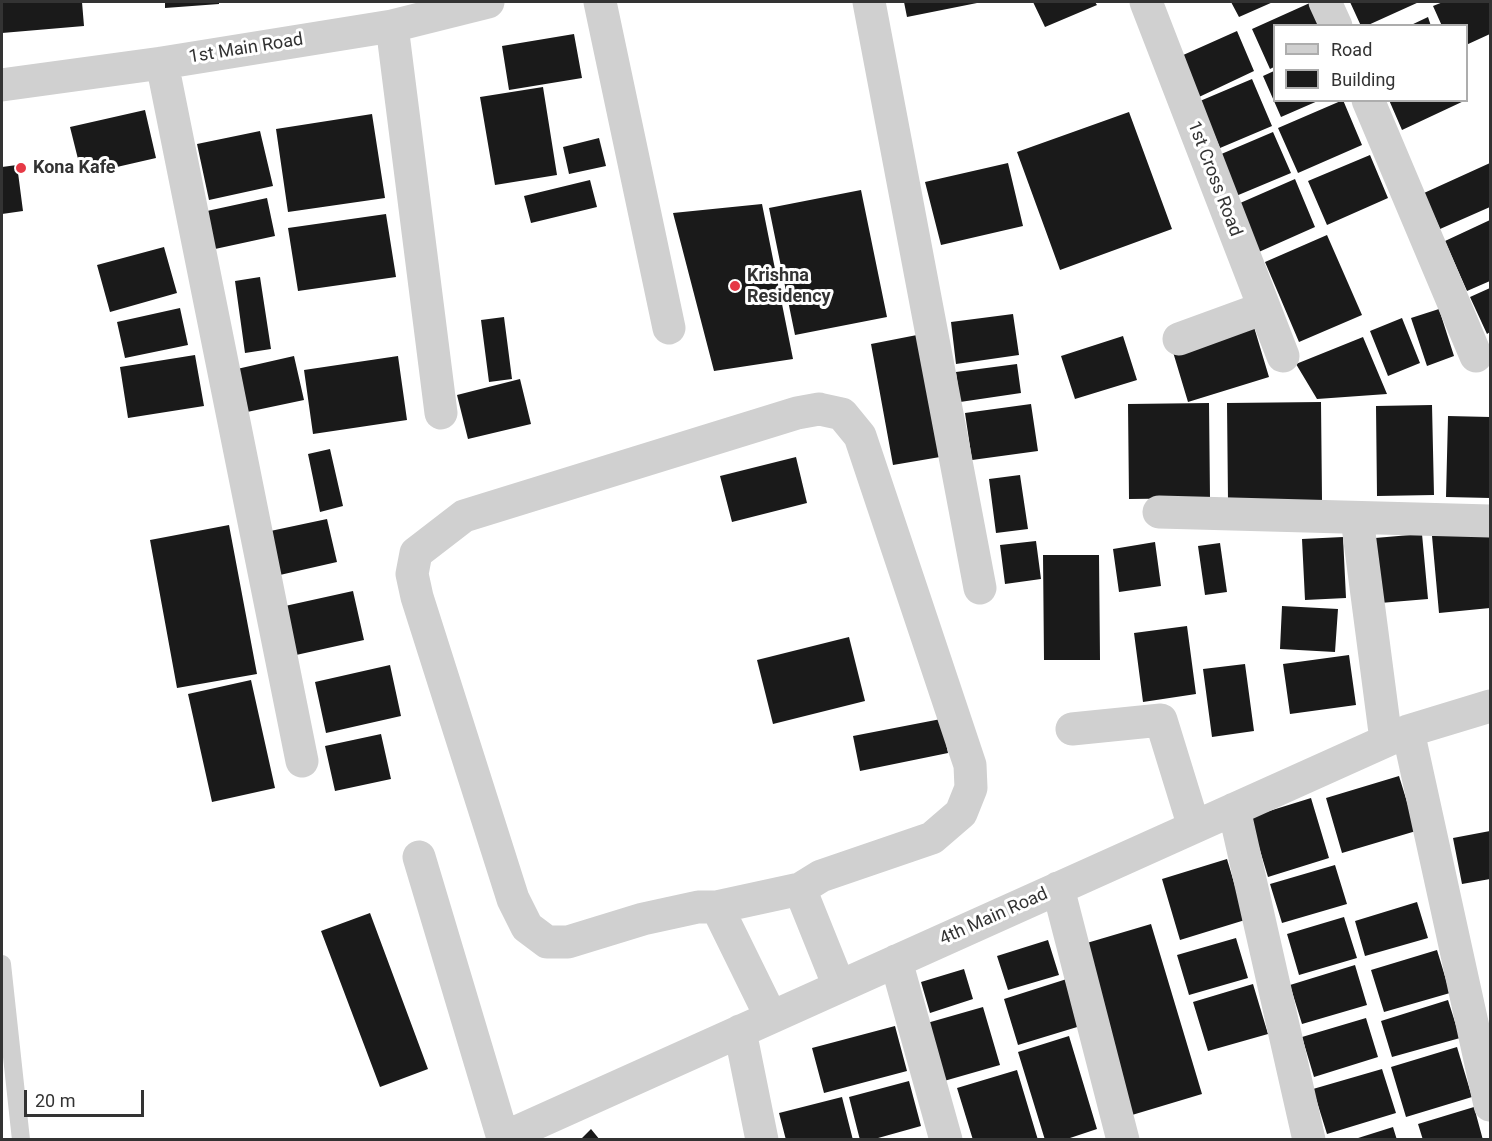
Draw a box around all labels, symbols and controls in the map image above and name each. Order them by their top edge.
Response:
legend [1273,24,1468,102]
street label: 1st Main Road [187,29,305,69]
text: Road [1331,39,1372,60]
text: Building [1331,69,1395,90]
street label: 1st Cross Road [1182,118,1246,240]
place label: Kona Kafe [33,157,116,179]
marker: Kona Kafe [14,161,28,175]
place label: Krishna Residency [747,265,831,308]
marker: Krishna Residency [728,279,742,293]
street label: 4th Main Road [937,884,1051,950]
scale bar [27,1078,147,1116]
text: 20 m [35,1090,75,1111]

